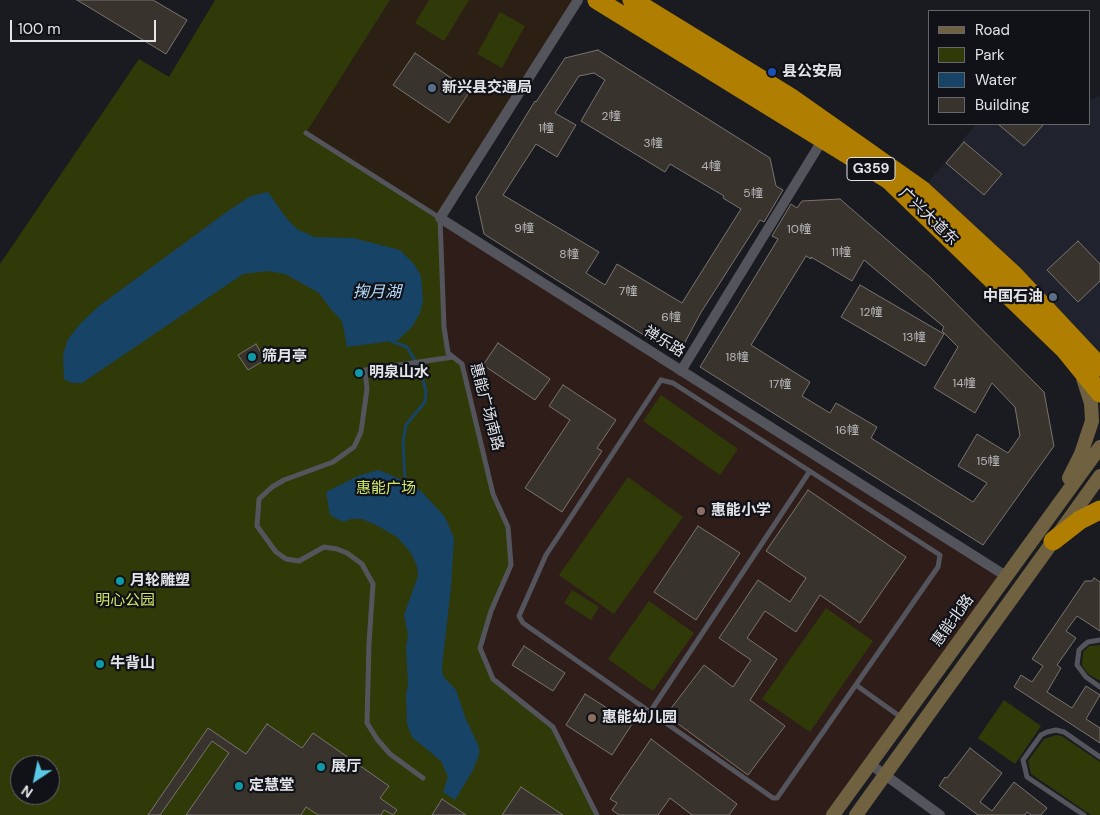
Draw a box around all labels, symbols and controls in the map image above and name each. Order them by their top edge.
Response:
scale bar [12,10,159,42]
legend [928,10,1090,125]
text: 100 m [18,19,61,39]
text: Road [975,20,1010,40]
text: Park [975,45,1005,65]
place label: 县公安局 [782,63,842,81]
marker: 县公安局 [766,66,778,78]
text: Water [975,70,1016,90]
place label: 新兴县交通局 [442,79,532,97]
marker: 新兴县交通局 [426,82,438,94]
text: Building [975,95,1030,115]
house number: 2幢 [602,110,620,124]
house number: 1幢 [538,122,554,136]
house number: 3幢 [643,137,663,151]
road number: G359 [847,157,895,180]
house number: 4幢 [701,160,721,174]
street label: 广兴大道东 [895,184,961,250]
house number: 5幢 [743,187,763,201]
house number: 9幢 [514,222,534,236]
house number: 10幢 [787,223,811,237]
house number: 11幢 [831,246,851,260]
house number: 8幢 [559,248,579,262]
water label: 掬月湖 [353,283,401,303]
house number: 7幢 [619,285,637,299]
place label: 中国石油 [983,288,1043,306]
marker: 中国石油 [1047,291,1059,303]
house number: 12幢 [860,306,882,320]
house number: 6幢 [661,311,681,325]
street label: 禅乐路 [640,322,688,362]
house number: 13幢 [903,331,925,345]
place label: 筛月亭 [262,348,307,366]
marker: 筛月亭 [246,351,258,363]
house number: 18幢 [725,351,749,365]
street label: 惠能广场南路 [466,361,506,453]
place label: 明泉山水 [369,364,429,382]
marker: 明泉山水 [353,367,365,379]
house number: 14幢 [952,377,976,391]
house number: 17幢 [769,378,791,392]
house number: 16幢 [835,424,859,438]
house number: 15幢 [976,455,1000,469]
park label: 惠能广场 [356,480,416,498]
place label: 惠能小学 [711,502,771,520]
marker: 惠能小学 [695,505,707,517]
place label: 月轮雕塑 [130,572,190,590]
marker: 月轮雕塑 [114,575,126,587]
street label: 惠能北路 [928,591,978,651]
park label: 明心公园 [95,592,155,610]
place label: 牛背山 [110,655,155,673]
marker: 牛背山 [94,658,106,670]
place label: 惠能幼儿园 [602,709,677,727]
marker: 惠能幼儿园 [586,712,598,724]
north arrow [10,755,60,805]
place label: 展厅 [331,758,361,776]
marker: 展厅 [315,761,327,773]
place label: 定慧堂 [249,777,294,795]
marker: 定慧堂 [233,780,245,792]
text: N [18,781,36,802]

